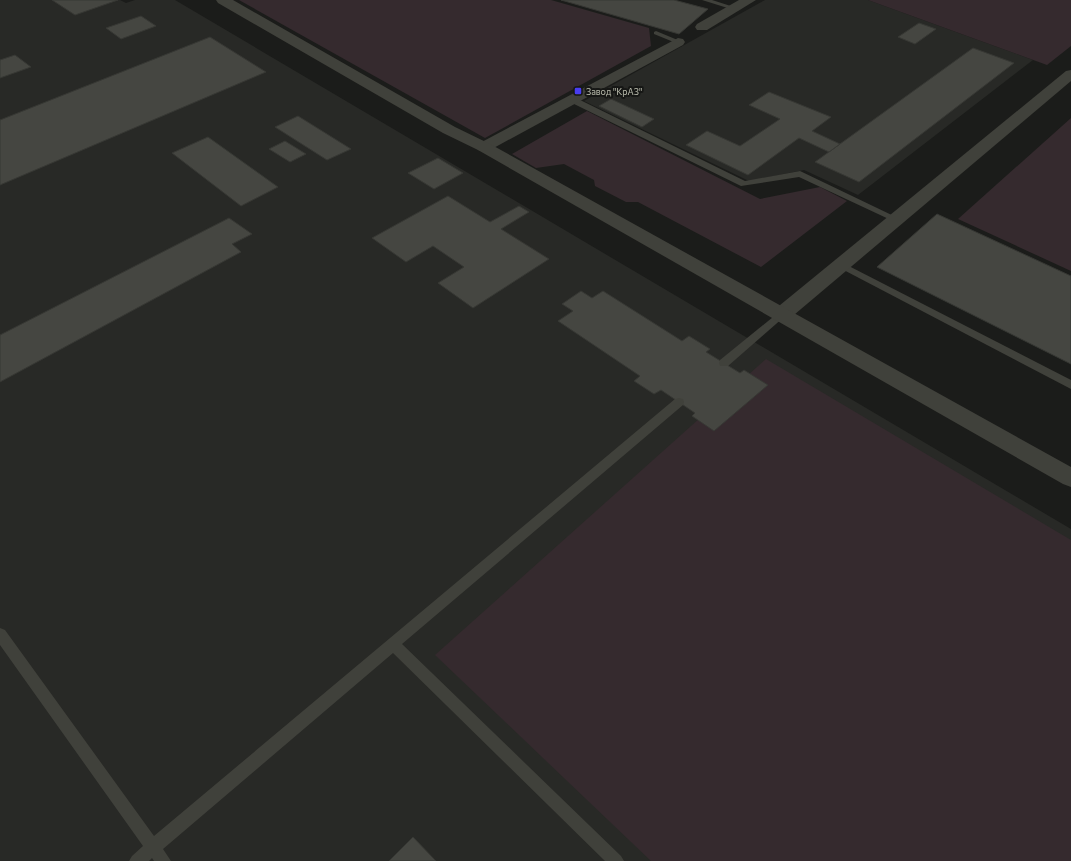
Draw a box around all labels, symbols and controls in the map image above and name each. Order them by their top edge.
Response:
marker: Завод "КрАЗ" [573,86,583,96]
place label: Завод "КрАЗ" [586,86,642,97]

